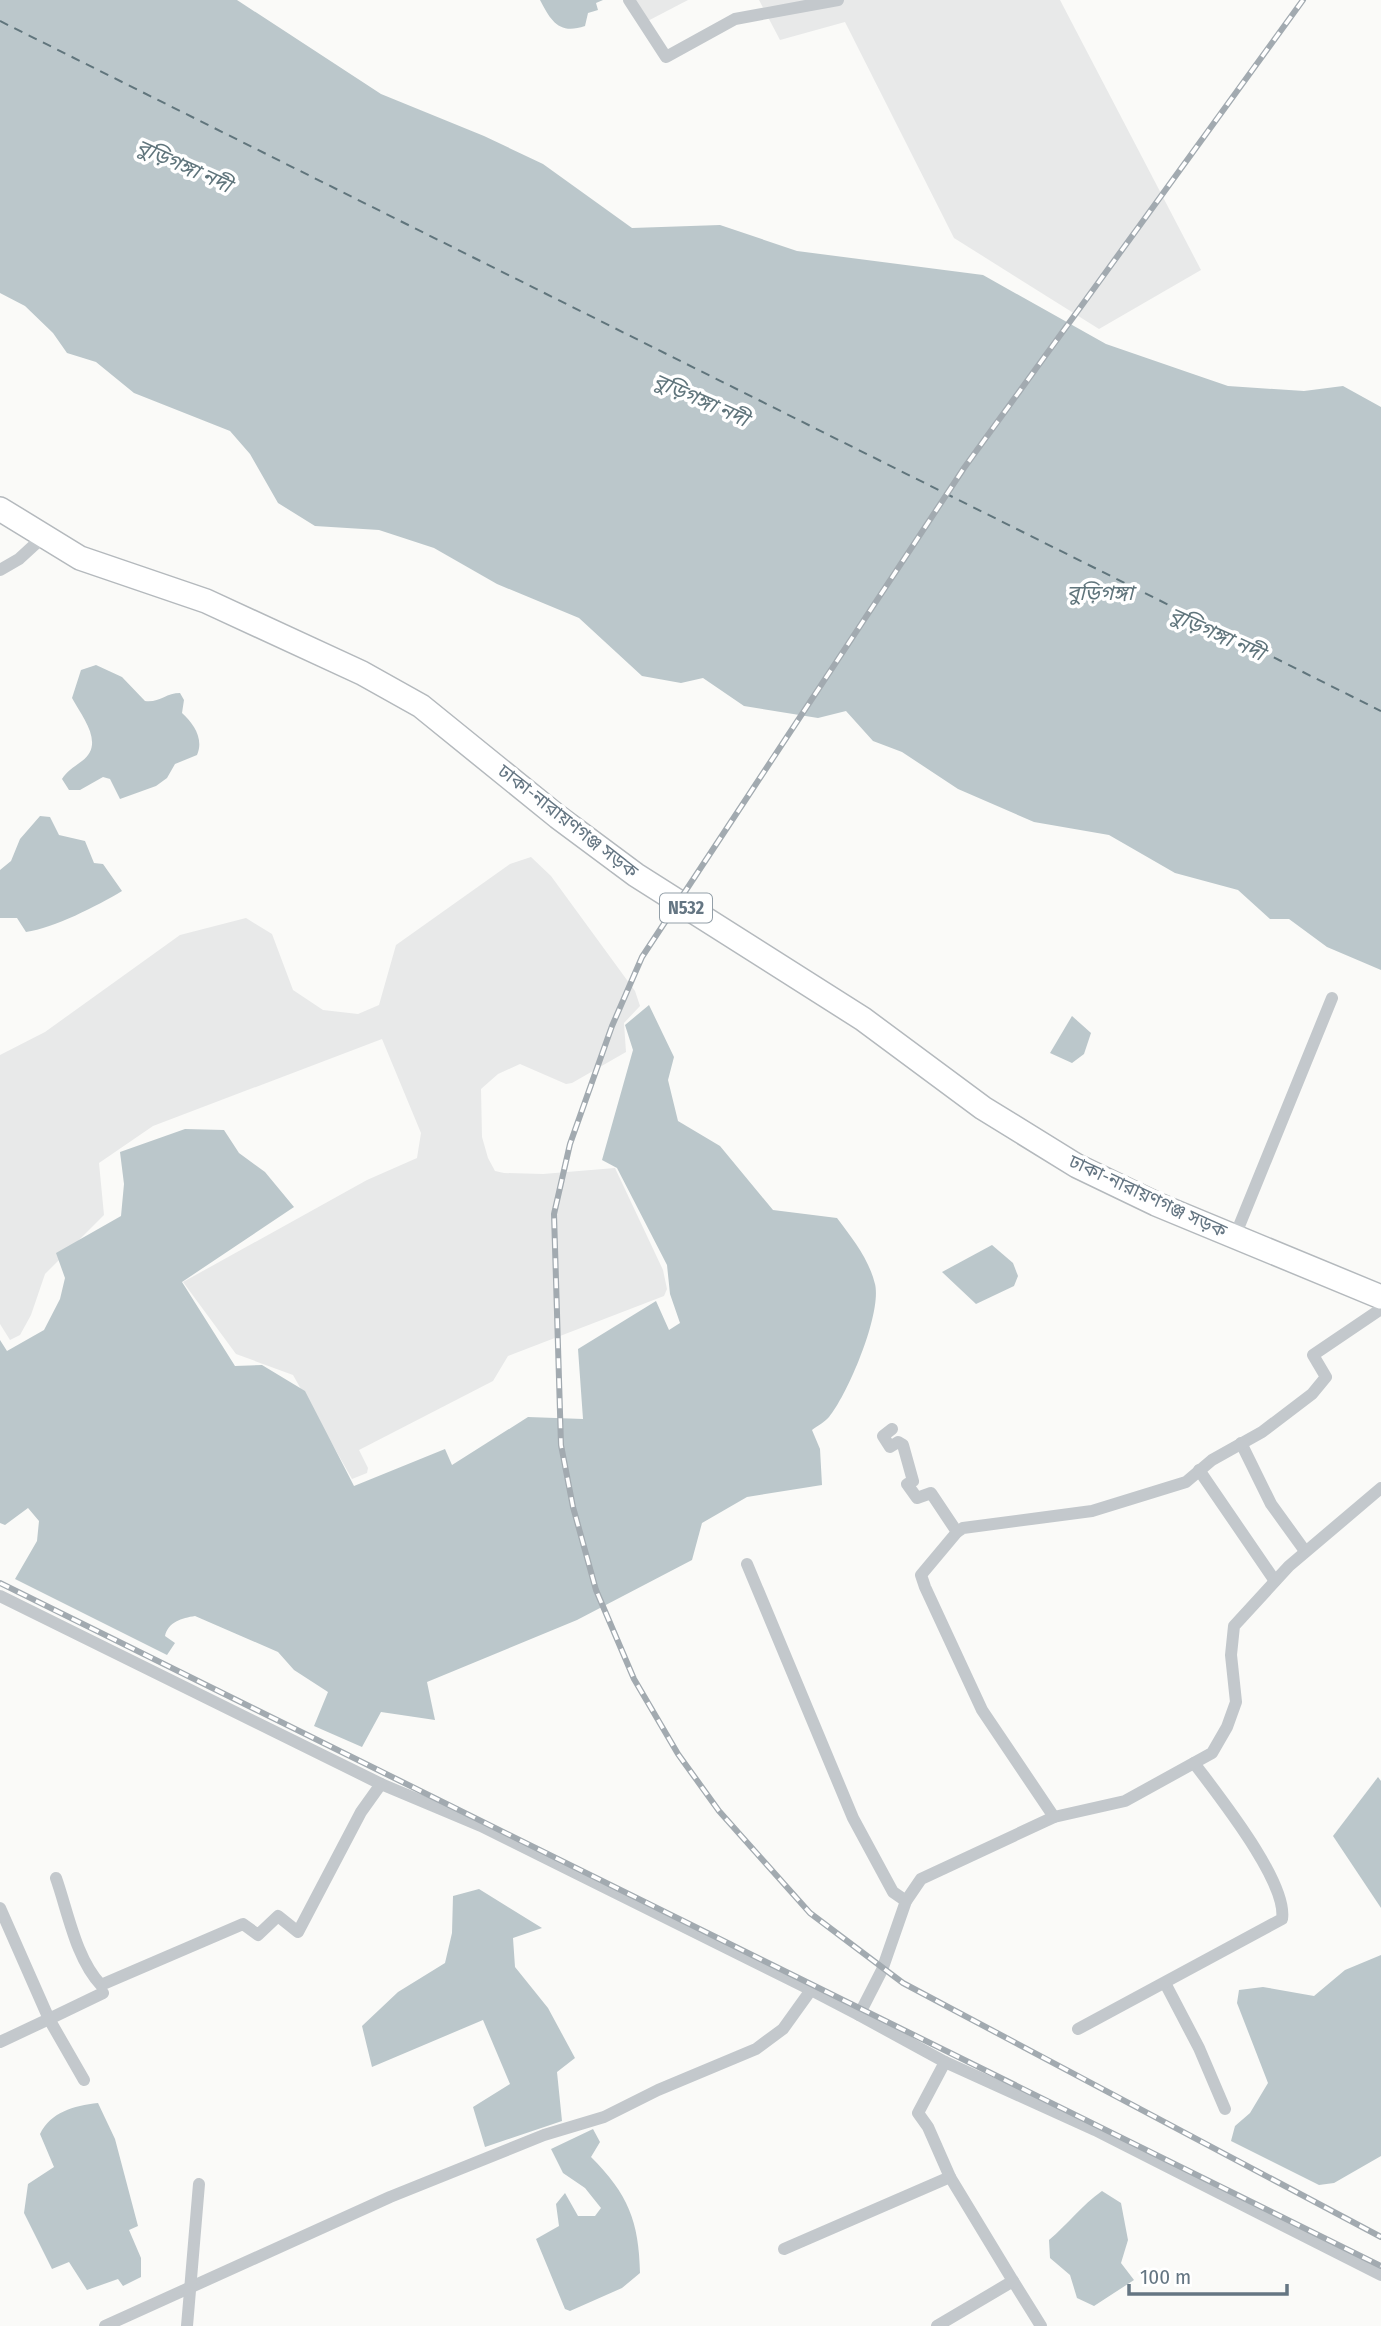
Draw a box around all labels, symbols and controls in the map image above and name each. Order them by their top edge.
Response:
water label: বুড়িগঙ্গা নদী [132,134,240,200]
water label: বুড়িগঙ্গা নদী [649,368,757,434]
water label: বুড়িগঙ্গা [1067,580,1138,606]
water label: বুড়িগঙ্গা নদী [1165,602,1273,668]
street label: ঢাকা-নারায়ণগঞ্জ সড়ক [493,759,643,883]
road number: N532 [660,894,712,923]
street label: ঢাকা-নারায়ণগঞ্জ সড়ক [1065,1149,1231,1243]
scale bar [1129,2252,1286,2296]
text: 100 m [1140,2264,1191,2290]

